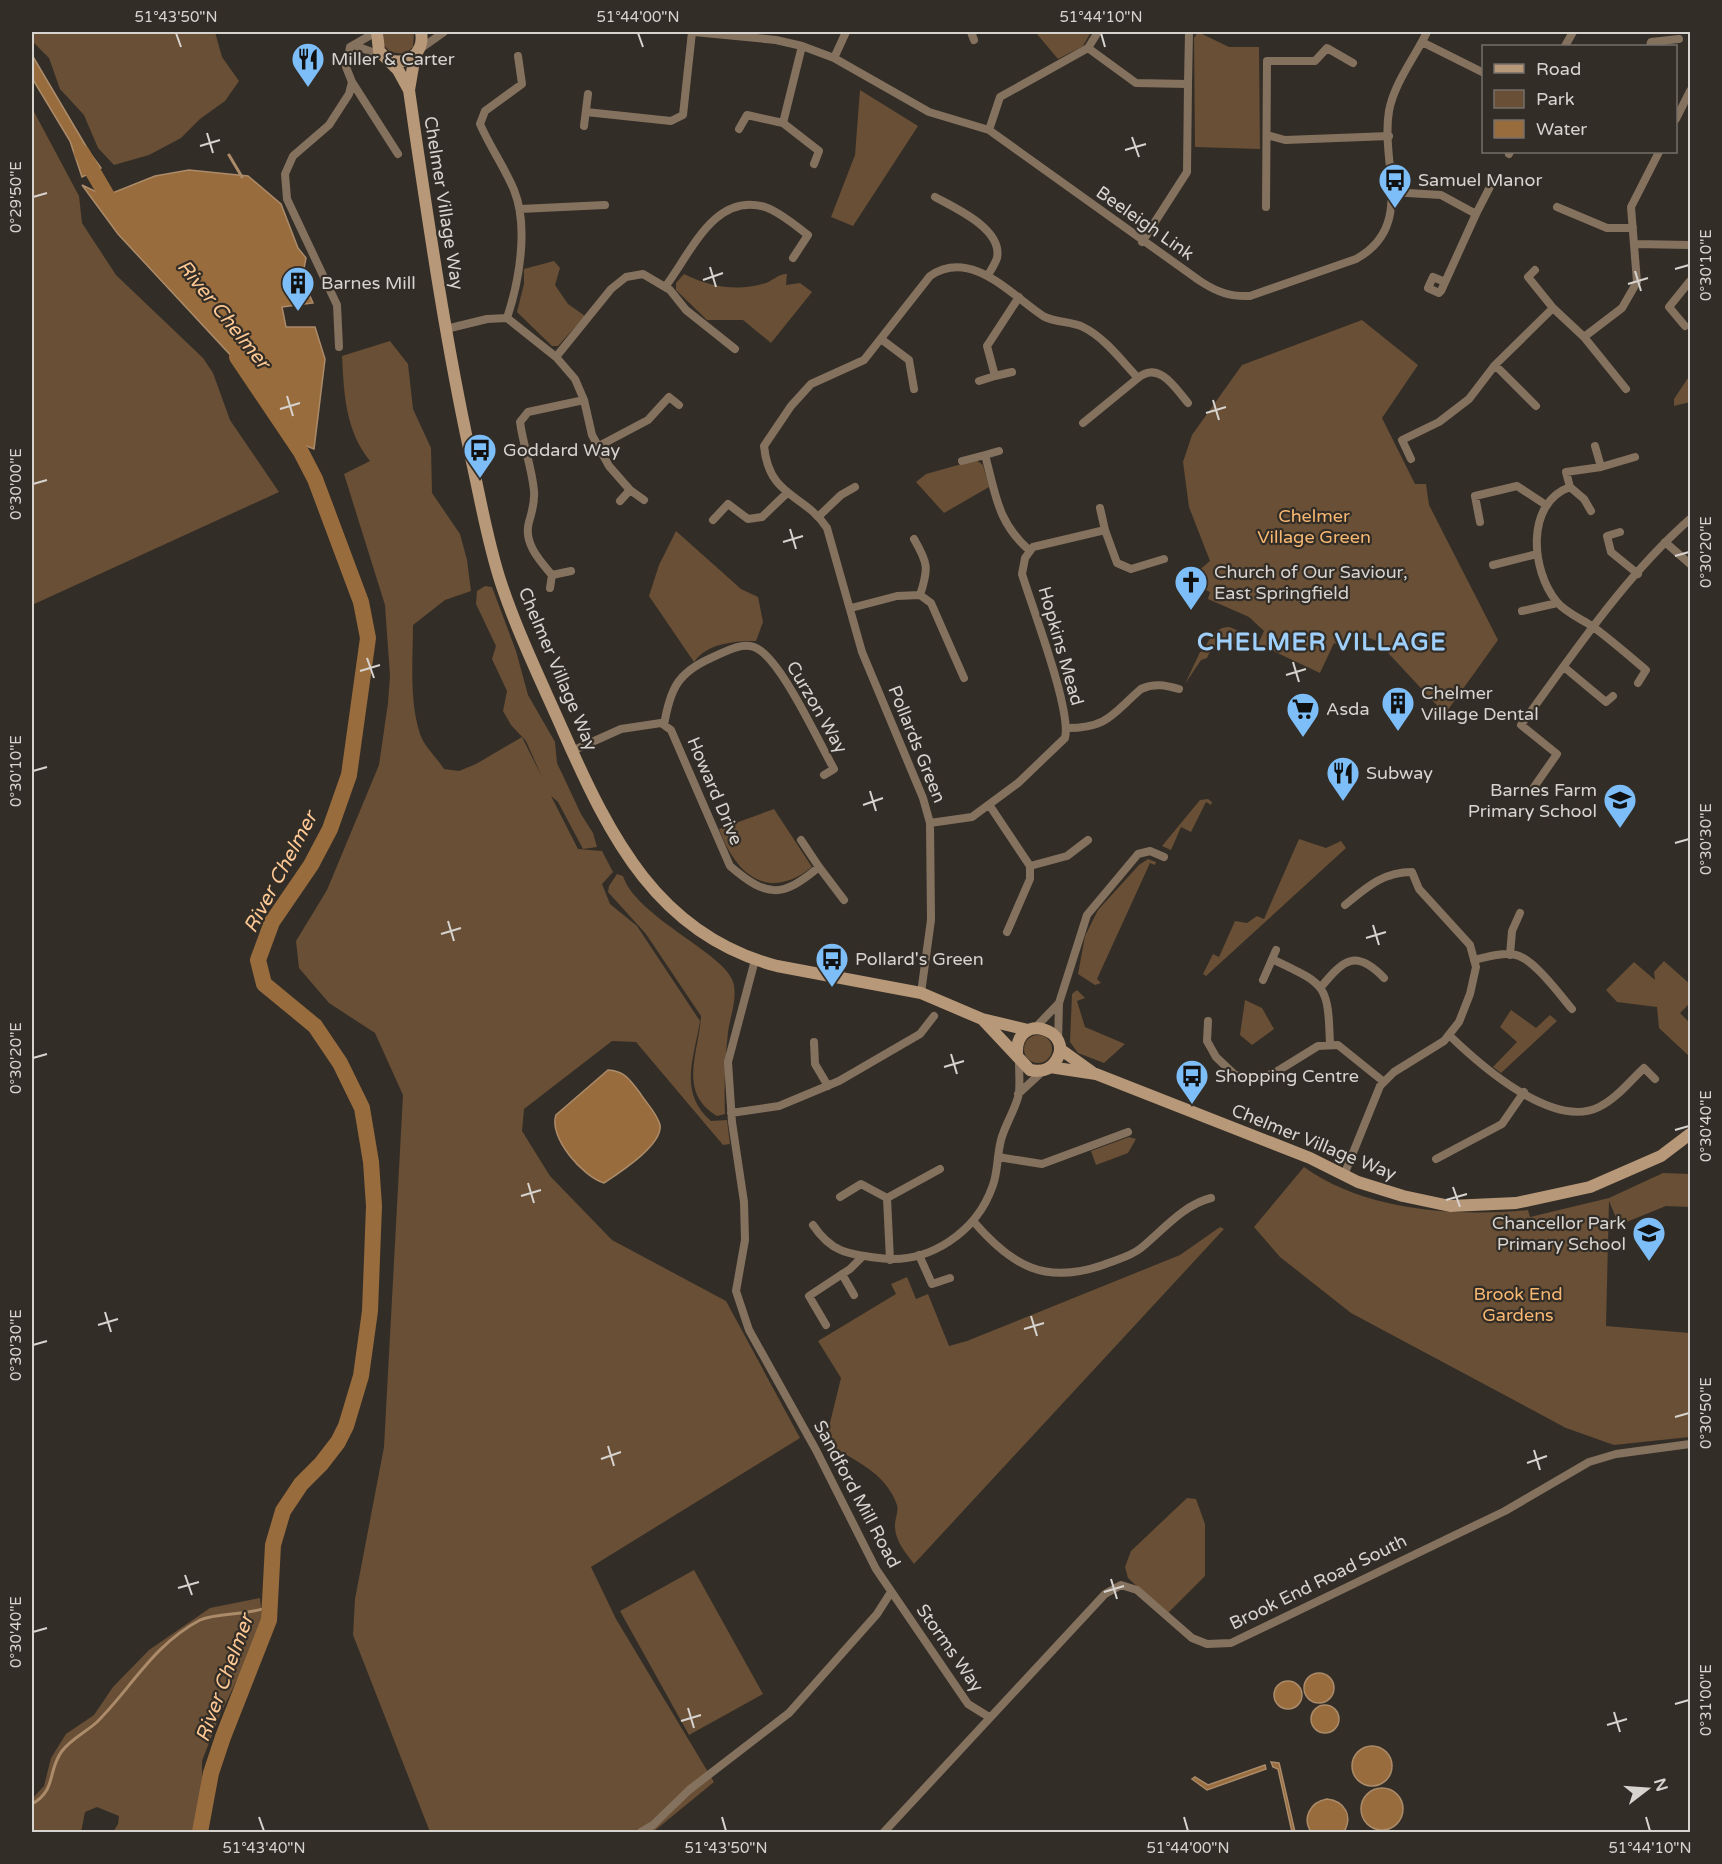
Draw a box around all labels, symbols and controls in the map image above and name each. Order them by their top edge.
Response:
text: 51°43'50"N [134,8,218,26]
text: 51°44'00"N [596,8,680,26]
text: 51°44'10"N [1059,8,1143,26]
restaurant icon: Miller & Carter [290,41,326,88]
legend [1482,45,1677,153]
place label: Miller & Carter [331,48,455,70]
text: Road [1536,58,1581,80]
text: Park [1536,88,1575,110]
street label: Chelmer Village Way [419,115,469,292]
text: Water [1536,118,1587,140]
text: 0°29'50"E [7,161,25,233]
bus stop icon: Samuel Manor [1377,162,1413,209]
place label: Samuel Manor [1418,169,1542,191]
street label: Beeleigh Link [1092,181,1198,265]
text: 0°30'10"E [1697,229,1715,301]
water label: River Chelmer [172,255,276,376]
building icon: Barnes Mill [280,265,316,312]
place label: Barnes Mill [321,272,416,294]
bus stop icon: Goddard Way [462,432,498,479]
place label: Goddard Way [503,439,620,461]
text: 0°30'00"E [7,448,25,520]
park label: Chelmer Village Green [1257,505,1371,548]
text: 0°30'20"E [1697,516,1715,588]
place label: Church of Our Saviour, East Springfield [1214,561,1408,604]
church icon: Church of Our Saviour, East Springfield [1173,564,1209,611]
street label: Chelmer Village Way [514,584,603,754]
street label: Hopkins Mead [1033,584,1089,708]
district label: CHELMER VILLAGE [1197,628,1447,657]
street label: Curzon Way [782,657,852,757]
street label: Pollards Green [883,682,951,806]
place label: Chelmer Village Dental [1421,682,1539,725]
building icon: Chelmer Village Dental [1380,685,1416,732]
supermarket icon: Asda [1285,691,1321,738]
place label: Asda [1326,698,1370,720]
street label: Howard Drive [682,734,748,848]
text: 0°30'10"E [7,735,25,807]
restaurant icon: Subway [1325,755,1361,802]
place label: Subway [1366,762,1433,784]
place label: Barnes Farm Primary School [1468,779,1597,822]
school or university icon: Barnes Farm Primary School [1602,782,1638,829]
text: 0°30'30"E [1697,803,1715,875]
water label: River Chelmer [239,806,324,937]
bus stop icon: Pollard's Green [814,941,850,988]
place label: Pollard's Green [855,948,984,970]
text: 0°30'20"E [7,1022,25,1094]
bus stop icon: Shopping Centre [1174,1058,1210,1105]
place label: Shopping Centre [1215,1065,1359,1087]
text: 0°30'40"E [1697,1090,1715,1162]
street label: Chelmer Village Way [1228,1099,1400,1185]
place label: Chancellor Park Primary School [1492,1212,1626,1255]
school or university icon: Chancellor Park Primary School [1631,1215,1667,1262]
park label: Brook End Gardens [1473,1283,1563,1326]
text: 0°30'30"E [7,1309,25,1381]
text: 0°30'50"E [1697,1377,1715,1449]
street label: Sandford Mill Road [809,1416,905,1572]
street label: Brook End Road South [1226,1529,1410,1635]
text: 0°30'40"E [7,1596,25,1668]
street label: Storms Way [912,1600,989,1696]
water label: River Chelmer [191,1609,260,1745]
text: 0°31'00"E [1697,1664,1715,1736]
north arrow [1617,1759,1677,1819]
text: N [1649,1776,1672,1794]
text: 51°43'40"N [222,1839,306,1857]
text: 51°43'50"N [684,1839,768,1857]
text: 51°44'00"N [1146,1839,1230,1857]
text: 51°44'10"N [1608,1839,1692,1857]

